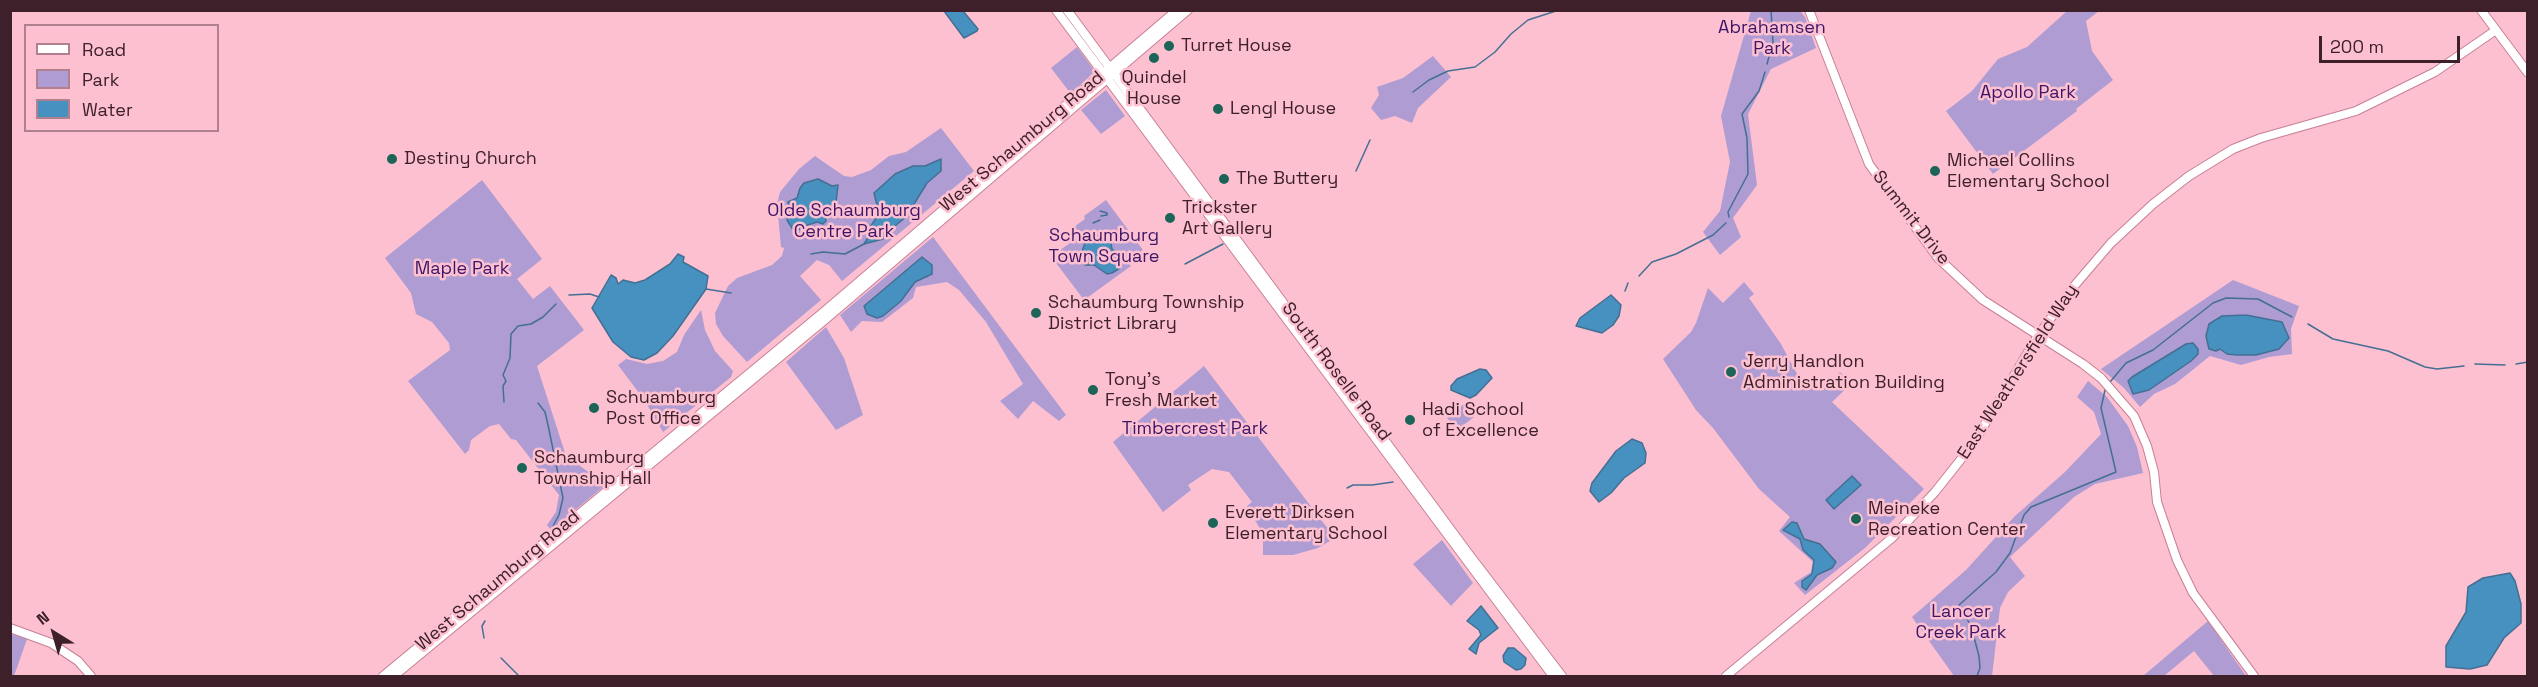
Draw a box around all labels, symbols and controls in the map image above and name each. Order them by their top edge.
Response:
park label: Abrahamsen Park [1718,17,1826,60]
legend [24,24,219,132]
scale bar [2322,24,2463,62]
place label: Turret House [1181,35,1292,57]
text: 200 m [2330,35,2384,58]
text: Road [82,38,126,61]
marker: Turret House [1162,39,1176,53]
marker: Quindel House [1147,51,1161,65]
street label: West Schaumburg Road [936,67,1108,217]
place label: Quindel House [1121,67,1187,110]
text: Park [82,68,119,91]
park label: Apollo Park [1980,82,2076,104]
text: Water [82,98,133,121]
place label: Lengl House [1230,98,1336,120]
marker: Lengl House [1211,102,1225,116]
place label: Destiny Church [404,148,537,170]
place label: Michael Collins Elementary School [1947,150,2110,192]
marker: Destiny Church [385,152,399,166]
marker: Michael Collins Elementary School [1928,164,1942,178]
street label: Summit Drive [1868,167,1954,269]
place label: The Buttery [1236,168,1338,190]
marker: The Buttery [1217,172,1231,186]
place label: Trickster Art Gallery [1182,197,1273,240]
park label: Olde Schaumburg Centre Park [767,200,921,242]
marker: Trickster Art Gallery [1163,211,1177,225]
park label: Schaumburg Town Square [1049,225,1159,268]
park label: Maple Park [415,258,509,280]
street label: East Weathersfield Way [1953,280,2083,464]
place label: Schaumburg Township District Library [1048,292,1244,334]
street label: South Roselle Road [1277,298,1395,446]
marker: Schaumburg Township District Library [1029,306,1043,320]
place label: Jerry Handlon Administration Building [1743,351,1945,394]
marker: Jerry Handlon Administration Building [1724,365,1738,379]
place label: Tony's Fresh Market [1105,369,1217,412]
marker: Tony's Fresh Market [1086,383,1100,397]
place label: Schuamburg Post Office [606,387,716,430]
place label: Hadi School of Excellence [1422,399,1539,442]
marker: Schuamburg Post Office [587,401,601,415]
marker: Hadi School of Excellence [1403,413,1417,427]
park label: Timbercrest Park [1122,418,1268,440]
place label: Schaumburg Township Hall [534,447,651,490]
marker: Schaumburg Township Hall [515,461,529,475]
place label: Meineke Recreation Center [1868,498,2026,540]
place label: Everett Dirksen Elementary School [1225,502,1388,544]
street label: West Schaumburg Road [412,506,584,656]
marker: Meineke Recreation Center [1849,512,1863,526]
marker: Everett Dirksen Elementary School [1206,516,1220,530]
park label: Lancer Creek Park [1915,601,2007,644]
north arrow [24,603,84,663]
text: N [32,607,53,630]

